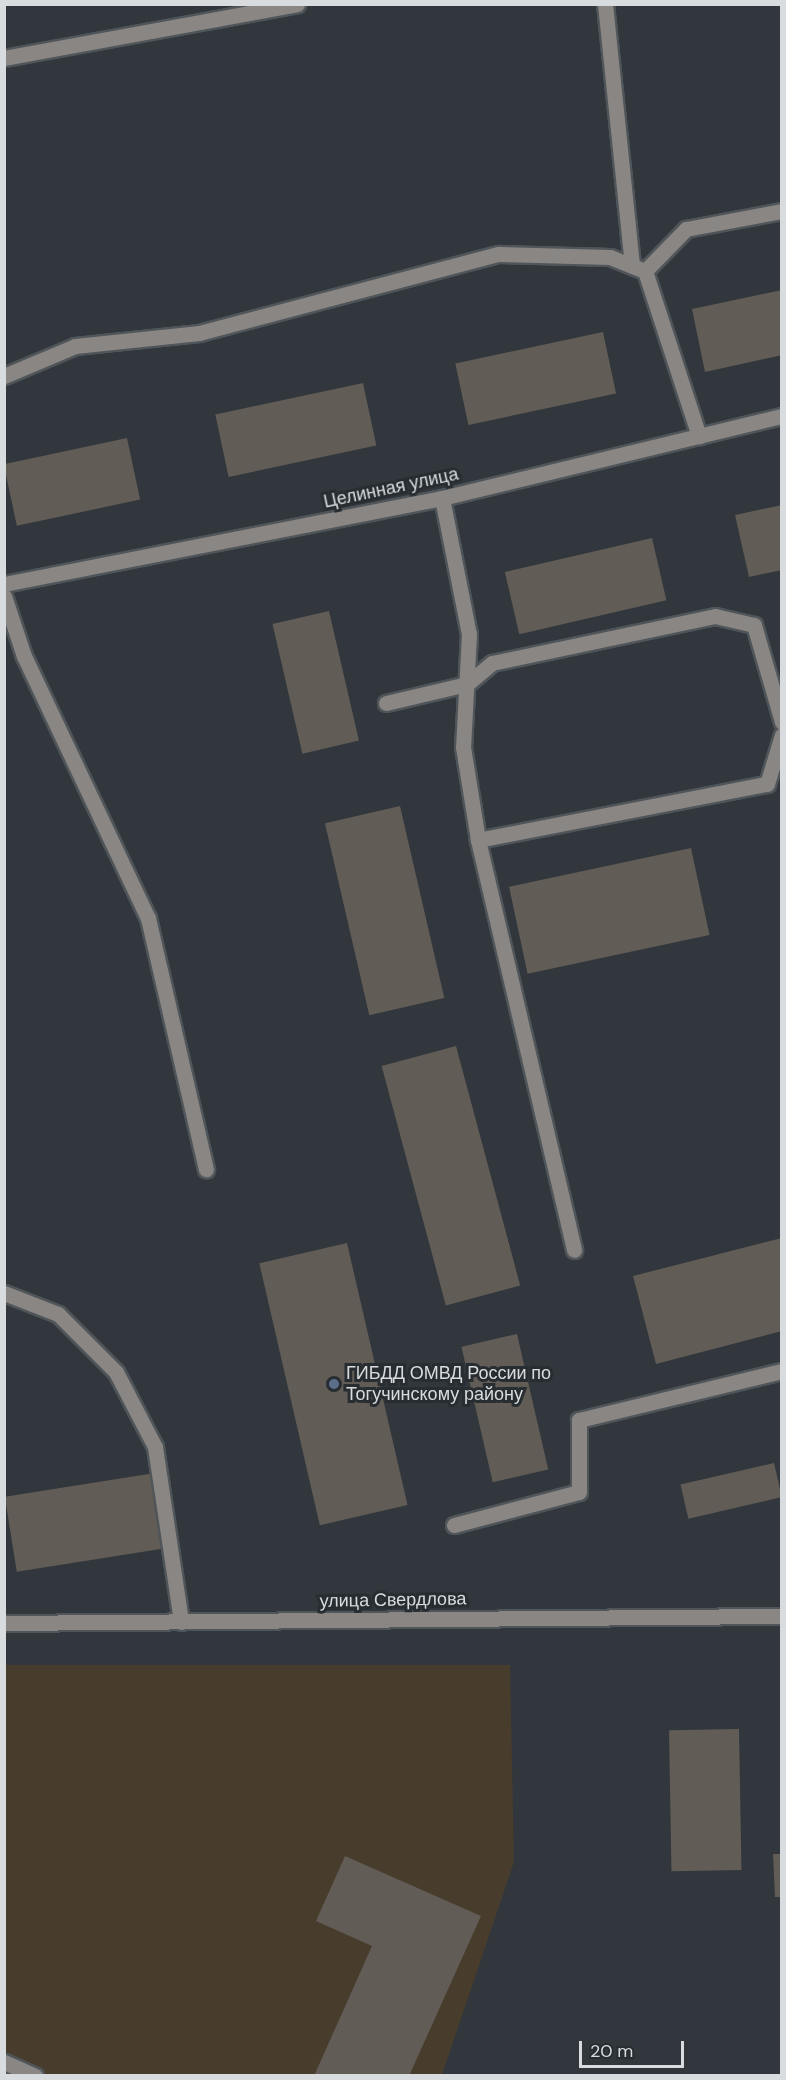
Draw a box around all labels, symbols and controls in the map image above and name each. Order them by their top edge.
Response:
street label: Целинная улица [322,463,460,513]
place label: ГИБДД ОМВД России по Тогучинскому району [346,1363,551,1406]
marker: ГИБДД ОМВД России по Тогучинскому району [327,1377,341,1391]
street label: улица Свердлова [319,1588,467,1612]
scale bar [582,2029,687,2067]
text: 20 m [590,2039,633,2063]

